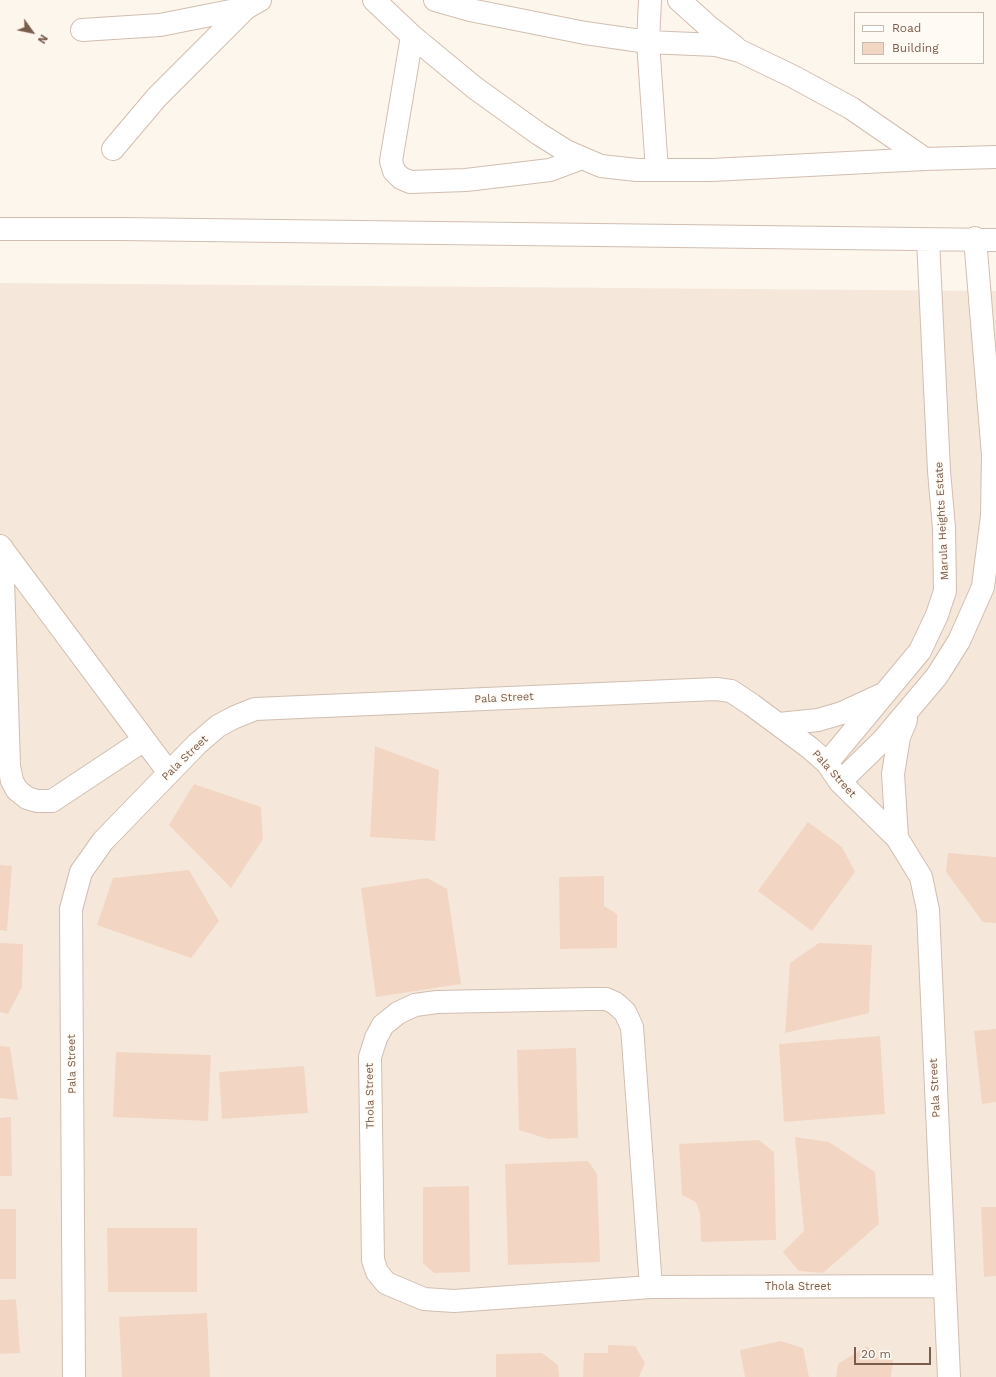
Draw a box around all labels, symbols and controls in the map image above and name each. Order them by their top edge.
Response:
north arrow [12,12,52,52]
legend [854,12,984,64]
text: Road [892,21,921,35]
text: N [35,32,50,46]
text: Building [892,41,939,55]
street label: Marula Heights Estate [932,461,952,581]
street label: Pala Street [474,690,534,706]
street label: Pala Street [159,733,211,783]
street label: Pala Street [809,748,859,800]
street label: Pala Street [65,1034,79,1094]
street label: Pala Street [927,1058,943,1118]
street label: Thola Street [363,1063,377,1129]
street label: Thola Street [765,1280,831,1294]
scale bar [856,1339,933,1365]
text: 20 m [861,1347,891,1361]

